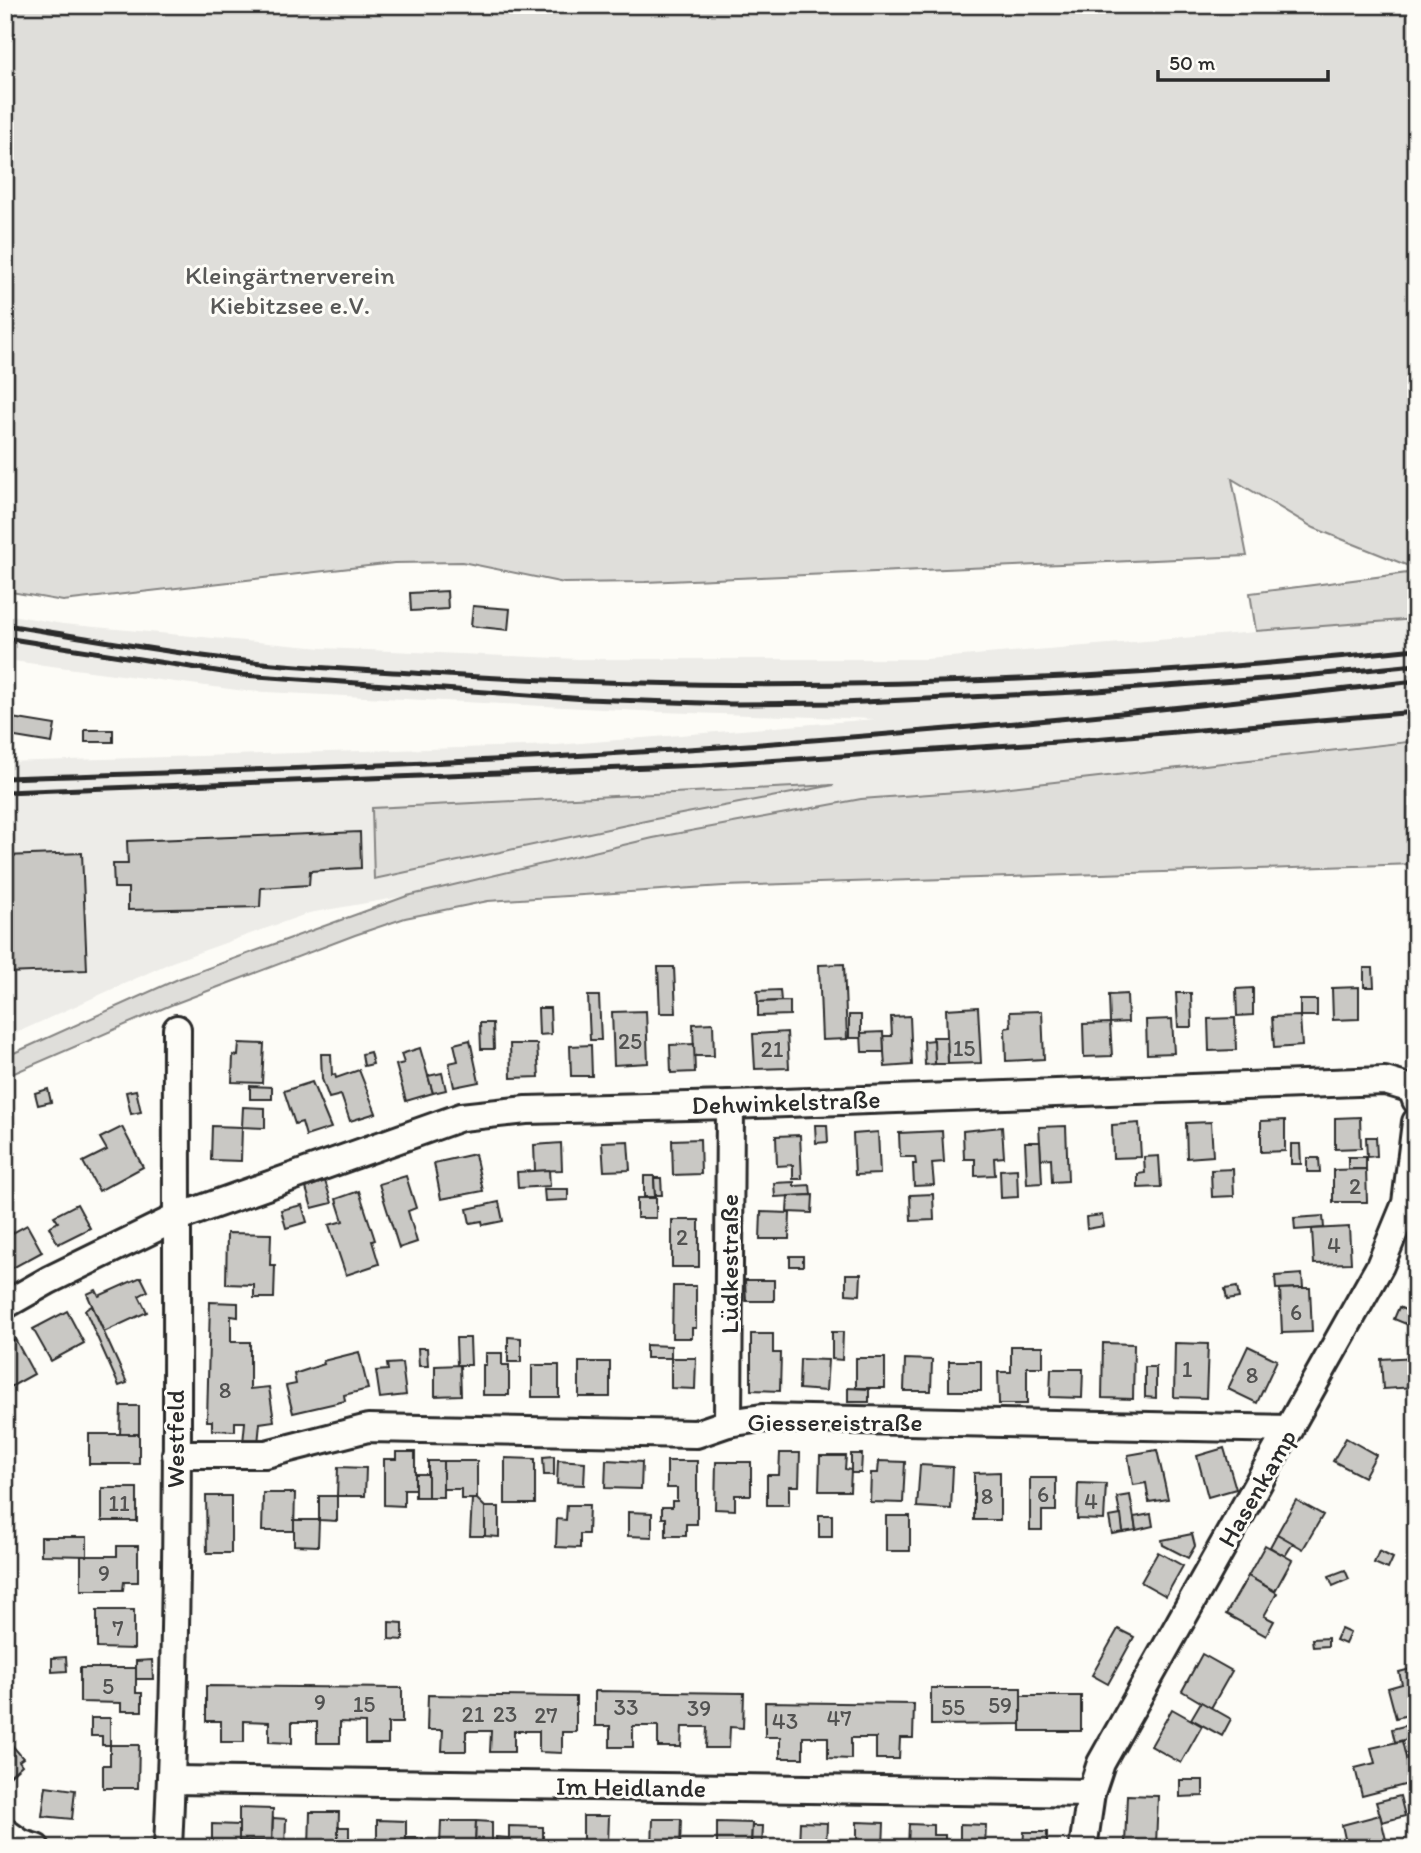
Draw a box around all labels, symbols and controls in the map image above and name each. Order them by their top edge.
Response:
scale bar [1158,38,1328,82]
text: 50 m [1169,50,1216,75]
park label: Kleingärtnerverein Kiebitzsee e.V. [185,259,395,321]
house number: 25 [618,1027,642,1055]
house number: 15 [953,1034,975,1062]
house number: 21 [761,1035,784,1063]
street label: Dehwinkelstraße [691,1083,881,1121]
house number: 2 [1349,1172,1361,1200]
street label: Lüdkestraße [713,1194,745,1334]
house number: 2 [676,1223,688,1251]
house number: 4 [1327,1231,1341,1259]
house number: 6 [1290,1298,1302,1326]
house number: 1 [1182,1355,1193,1383]
house number: 8 [1246,1361,1258,1389]
house number: 8 [219,1376,231,1404]
street label: Westfeld [159,1390,191,1488]
street label: Giessereistraße [747,1406,923,1438]
street label: Hasenkamp [1210,1423,1304,1553]
house number: 6 [1037,1480,1049,1508]
house number: 8 [981,1482,993,1510]
house number: 4 [1084,1487,1098,1515]
house number: 11 [108,1489,130,1517]
house number: 9 [98,1559,110,1587]
house number: 7 [112,1614,124,1642]
house number: 5 [102,1672,114,1700]
house number: 9 [314,1688,326,1716]
house number: 15 [353,1690,375,1718]
house number: 59 [988,1691,1012,1719]
house number: 33 [613,1693,639,1721]
house number: 55 [941,1693,965,1721]
house number: 39 [687,1694,711,1722]
house number: 21 [462,1700,485,1728]
house number: 23 [493,1700,517,1728]
house number: 27 [534,1701,558,1729]
house number: 47 [826,1704,852,1732]
house number: 43 [772,1707,798,1735]
street label: Im Heidlande [556,1770,706,1804]

